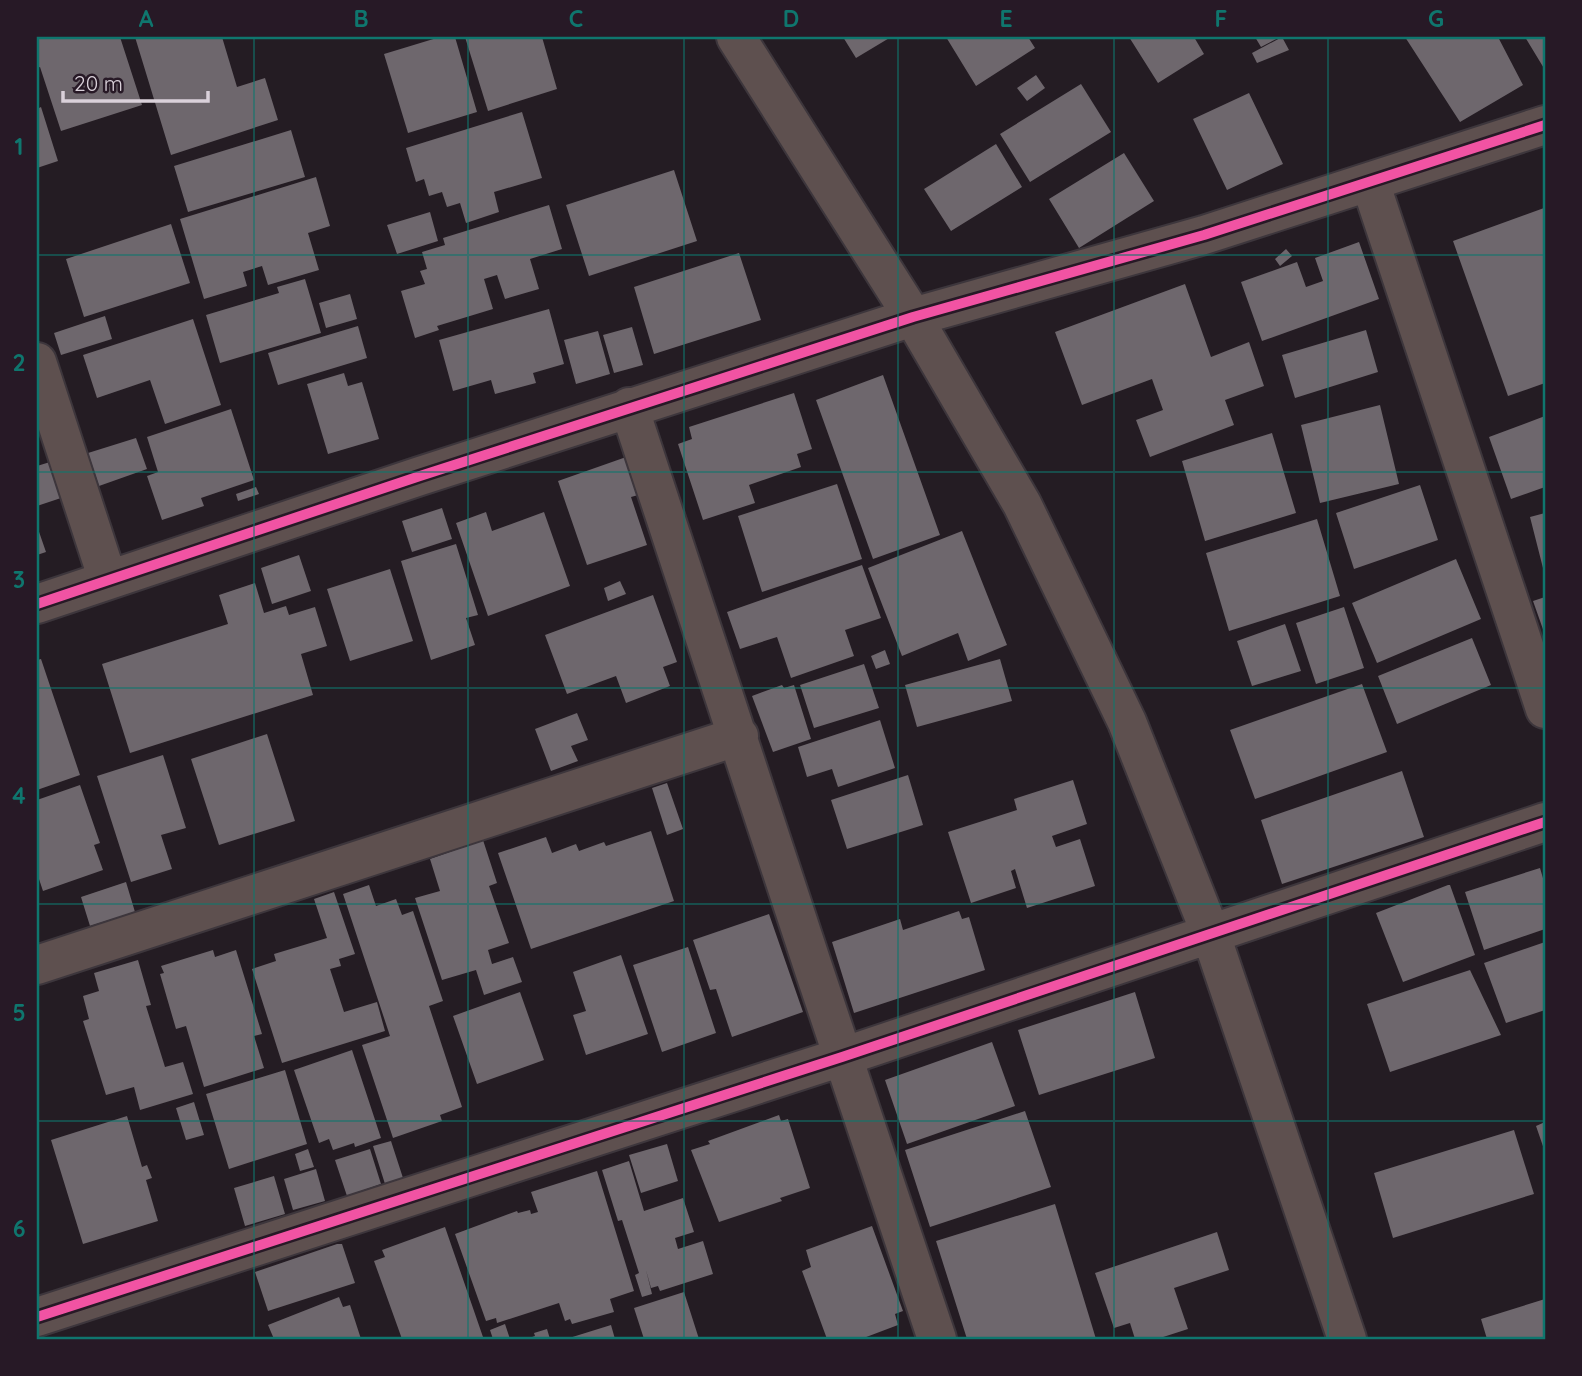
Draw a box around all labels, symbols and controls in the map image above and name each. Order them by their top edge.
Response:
text: A [139,4,154,33]
text: B [353,4,369,33]
text: C [569,4,583,33]
text: D [783,4,799,33]
text: E [999,4,1013,33]
text: F [1215,4,1227,33]
text: G [1428,4,1444,33]
scale bar [63,60,208,104]
text: 20 m [74,70,123,96]
text: 1 [15,132,23,161]
text: 2 [12,348,26,377]
text: 3 [13,565,25,594]
text: 4 [12,781,26,810]
text: 5 [12,998,26,1027]
text: 6 [13,1214,25,1243]

